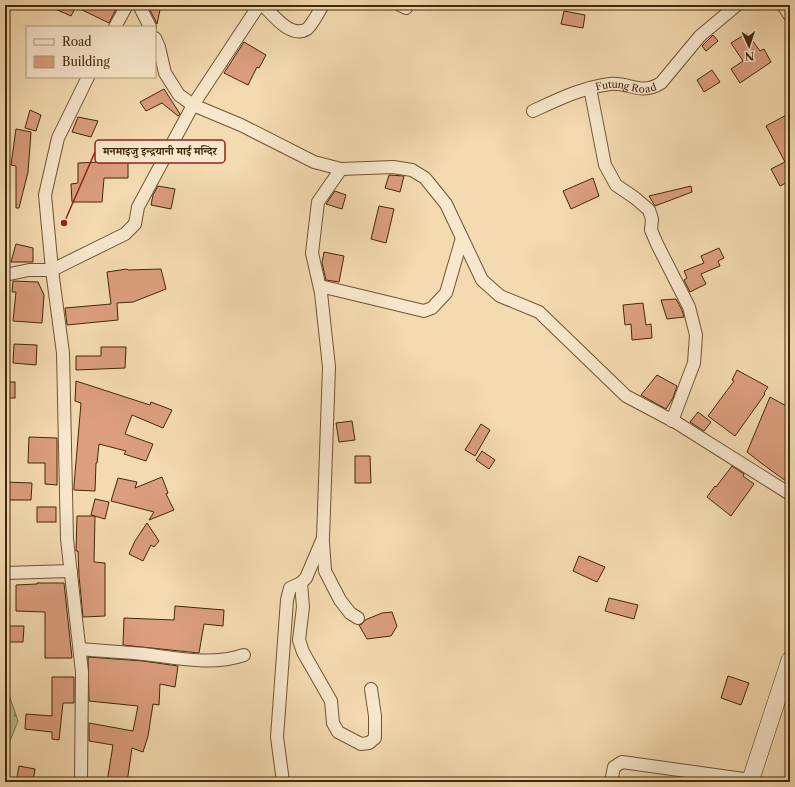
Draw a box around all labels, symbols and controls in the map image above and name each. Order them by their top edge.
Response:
legend [26,26,156,78]
north arrow [729,26,769,66]
text: Road [62,34,92,49]
text: N [744,49,755,63]
text: Building [62,54,110,69]
street label: Futung Road [594,78,658,96]
callout: मनमाइजु इन्द्रयानी माई मन्दिर [95,140,225,163]
text: मनमाइजु इन्द्रयानी माई मन्दिर [102,144,218,158]

